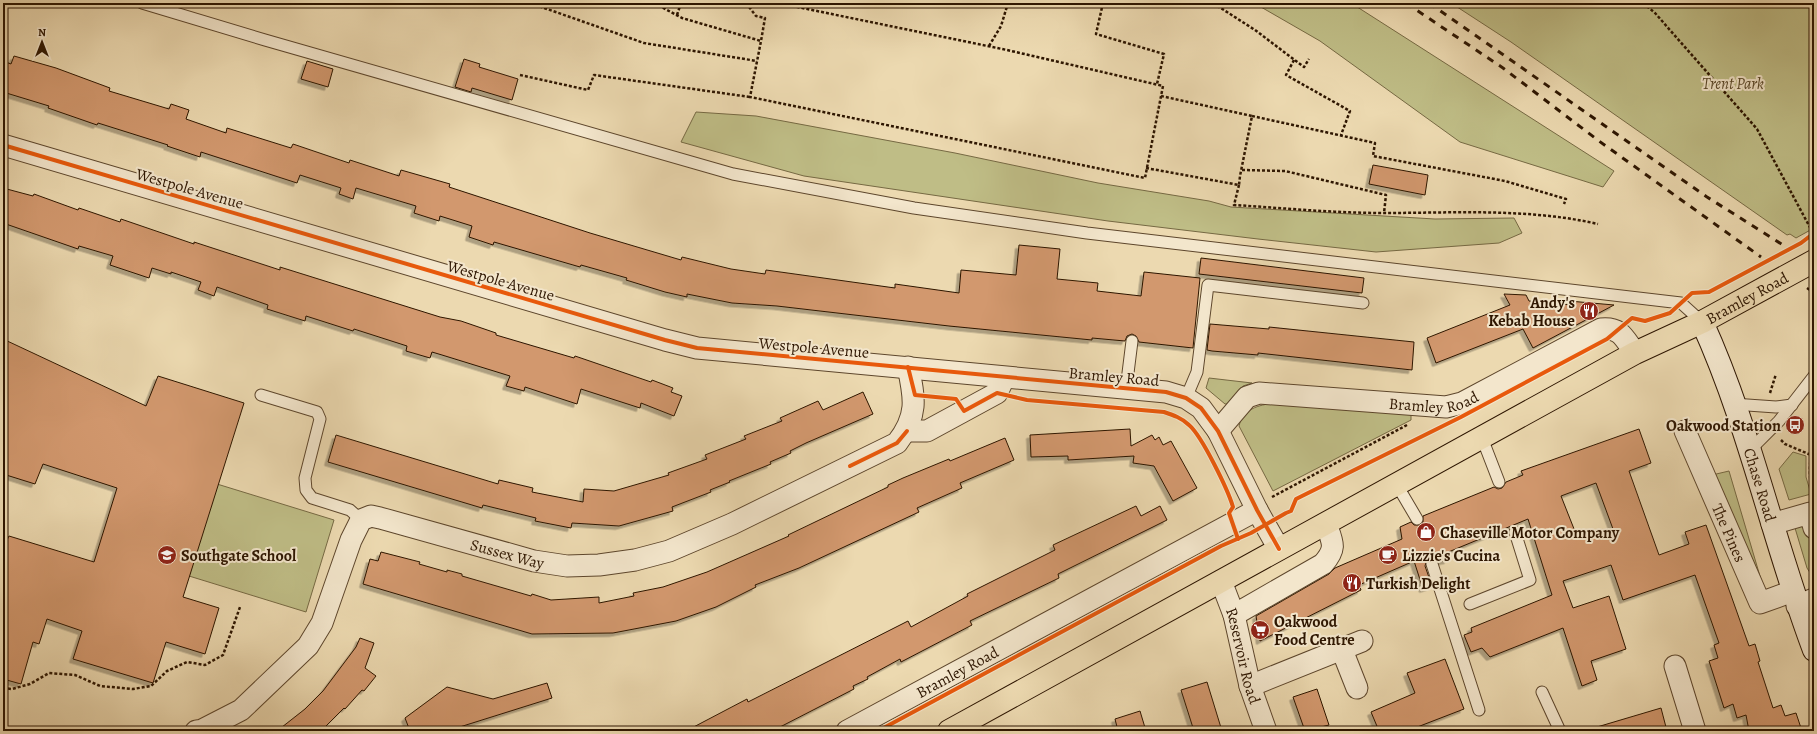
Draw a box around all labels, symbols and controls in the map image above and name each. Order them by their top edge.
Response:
north arrow [22,22,62,62]
text: N [38,25,46,40]
park label: Trent Park [1702,73,1764,95]
street label: Westpole Avenue [132,163,246,215]
street label: Westpole Avenue [443,255,557,307]
street label: Bramley Road [1702,267,1793,330]
place label: Andy's Kebab House [1488,292,1575,332]
restaurant icon: Andy's Kebab House [1578,300,1600,322]
street label: Westpole Avenue [757,332,870,364]
street label: Bramley Road [1068,362,1161,392]
street label: Bramley Road [1388,386,1483,419]
bus stop icon: Oakwood Station [1784,414,1806,436]
place label: Oakwood Station [1666,415,1781,437]
street label: Chase Road [1738,445,1781,525]
street label: The Pines [1706,500,1751,566]
shop icon: Chaseville Motor Company [1415,521,1437,543]
place label: Chaseville Motor Company [1440,522,1620,544]
street label: Sussex Way [468,534,546,575]
school or university icon: Southgate School [156,544,178,566]
cafe icon: Lizzie's Cucina [1377,544,1399,566]
place label: Southgate School [181,545,297,567]
place label: Lizzie's Cucina [1402,545,1500,567]
restaurant icon: Turkish Delight [1341,572,1363,594]
place label: Turkish Delight [1366,573,1471,595]
street label: Reservoir Road [1220,604,1266,707]
place label: Oakwood Food Centre [1274,611,1355,651]
supermarket icon: Oakwood Food Centre [1249,619,1271,641]
street label: Bramley Road [912,641,1003,704]

